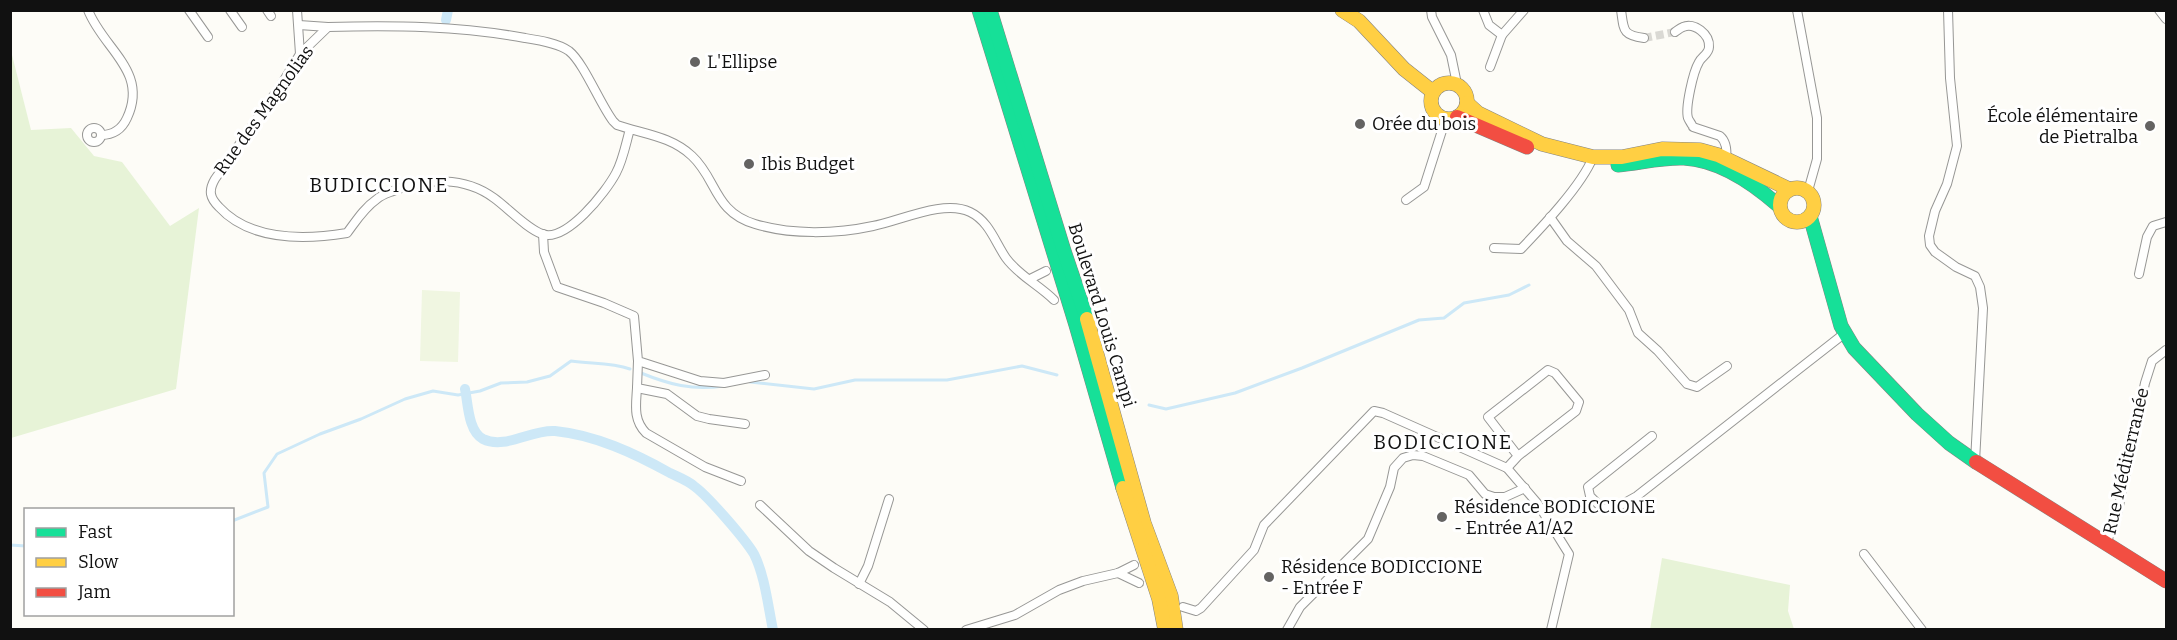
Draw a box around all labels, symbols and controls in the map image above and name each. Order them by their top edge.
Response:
street label: Rue des Magnolias [210,41,318,179]
place label: L'Ellipse [707,51,777,73]
marker: L'Ellipse [688,55,702,69]
place label: École élémentaire de Pietralba [1987,104,2138,148]
place label: Orée du bois [1372,113,1476,135]
marker: Orée du bois [1353,117,1367,131]
marker: École élémentaire de Pietralba [2143,119,2157,133]
place label: Ibis Budget [761,153,855,175]
marker: Ibis Budget [742,157,756,171]
district label: BUDICCIONE [309,173,449,197]
street label: Boulevard Louis Campi [1063,220,1141,410]
street label: Rue Méditerranée [2098,385,2154,537]
district label: BODICCIONE [1373,430,1513,454]
place label: Résidence BODICCIONE - Entrée A1/A2 [1454,496,1655,539]
legend [24,508,234,616]
marker: Résidence BODICCIONE - Entrée A1/A2 [1435,510,1449,524]
text: Fast [78,521,113,543]
text: Slow [78,551,119,573]
place label: Résidence BODICCIONE - Entrée F [1281,556,1482,599]
marker: Résidence BODICCIONE - Entrée F [1262,570,1276,584]
text: Jam [77,581,111,603]

